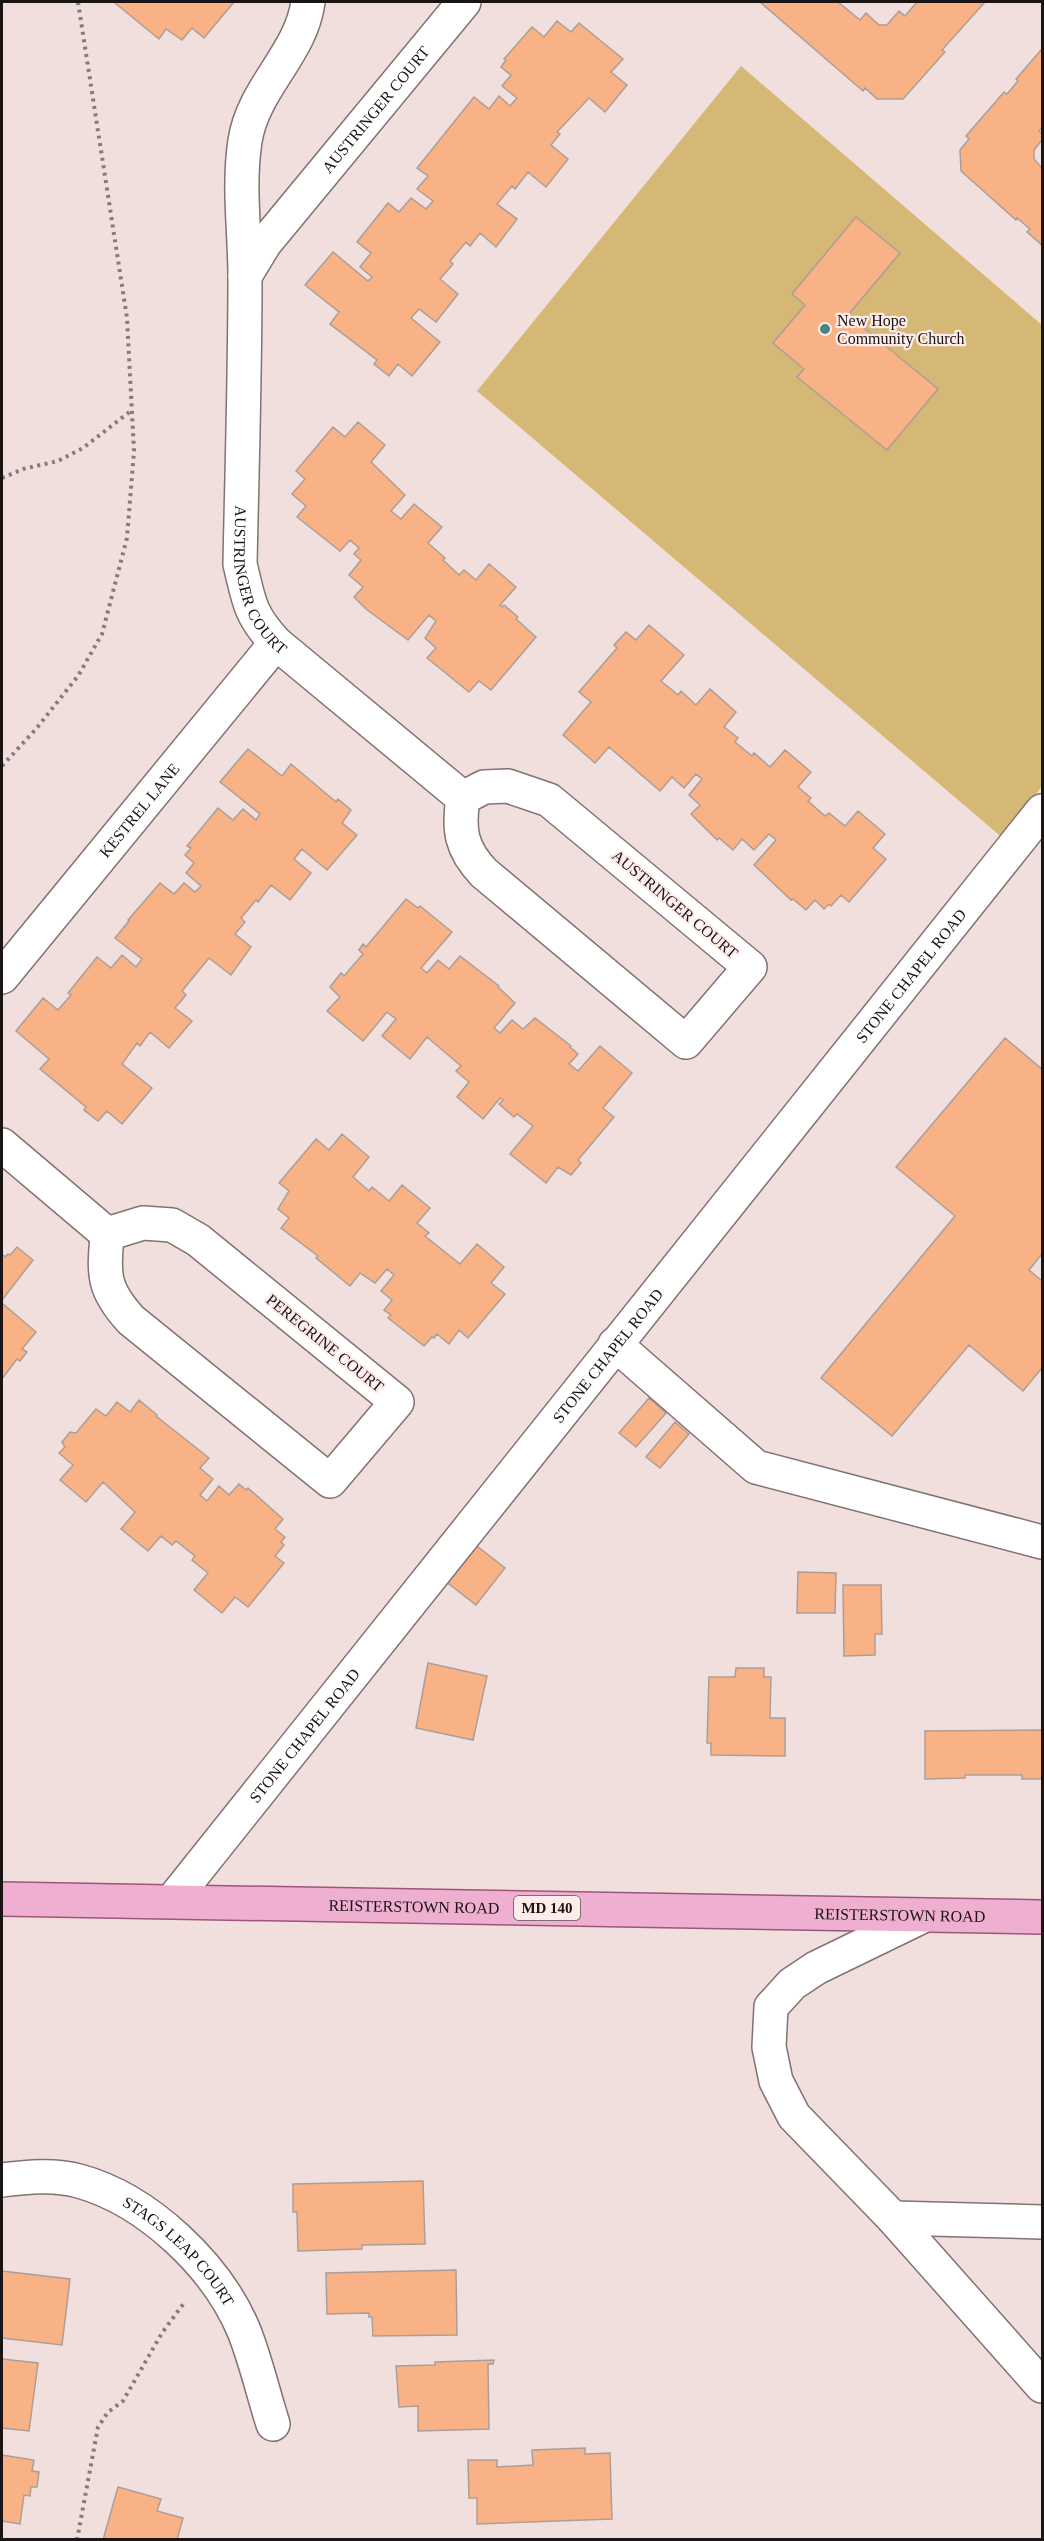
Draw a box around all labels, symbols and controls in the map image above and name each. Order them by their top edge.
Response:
street label: AUSTRINGER COURT [318,43,433,176]
place label: New Hope Community Church [837,312,965,348]
marker: New Hope Community Church [818,322,832,336]
street label: AUSTRINGER COURT [232,505,291,657]
street label: KESTREL LANE [96,760,182,860]
street label: AUSTRINGER COURT [609,847,741,962]
street label: STONE CHAPEL ROAD [852,905,969,1046]
street label: STONE CHAPEL ROAD [549,1285,666,1426]
street label: PEREGRINE COURT [263,1291,387,1395]
street label: STONE CHAPEL ROAD [246,1665,363,1806]
street label: REISTERSTOWN ROAD [328,1896,500,1916]
road number: MD 140 [514,1896,580,1920]
street label: REISTERSTOWN ROAD [814,1905,985,1925]
street label: STAGS LEAP COURT [120,2193,238,2309]

